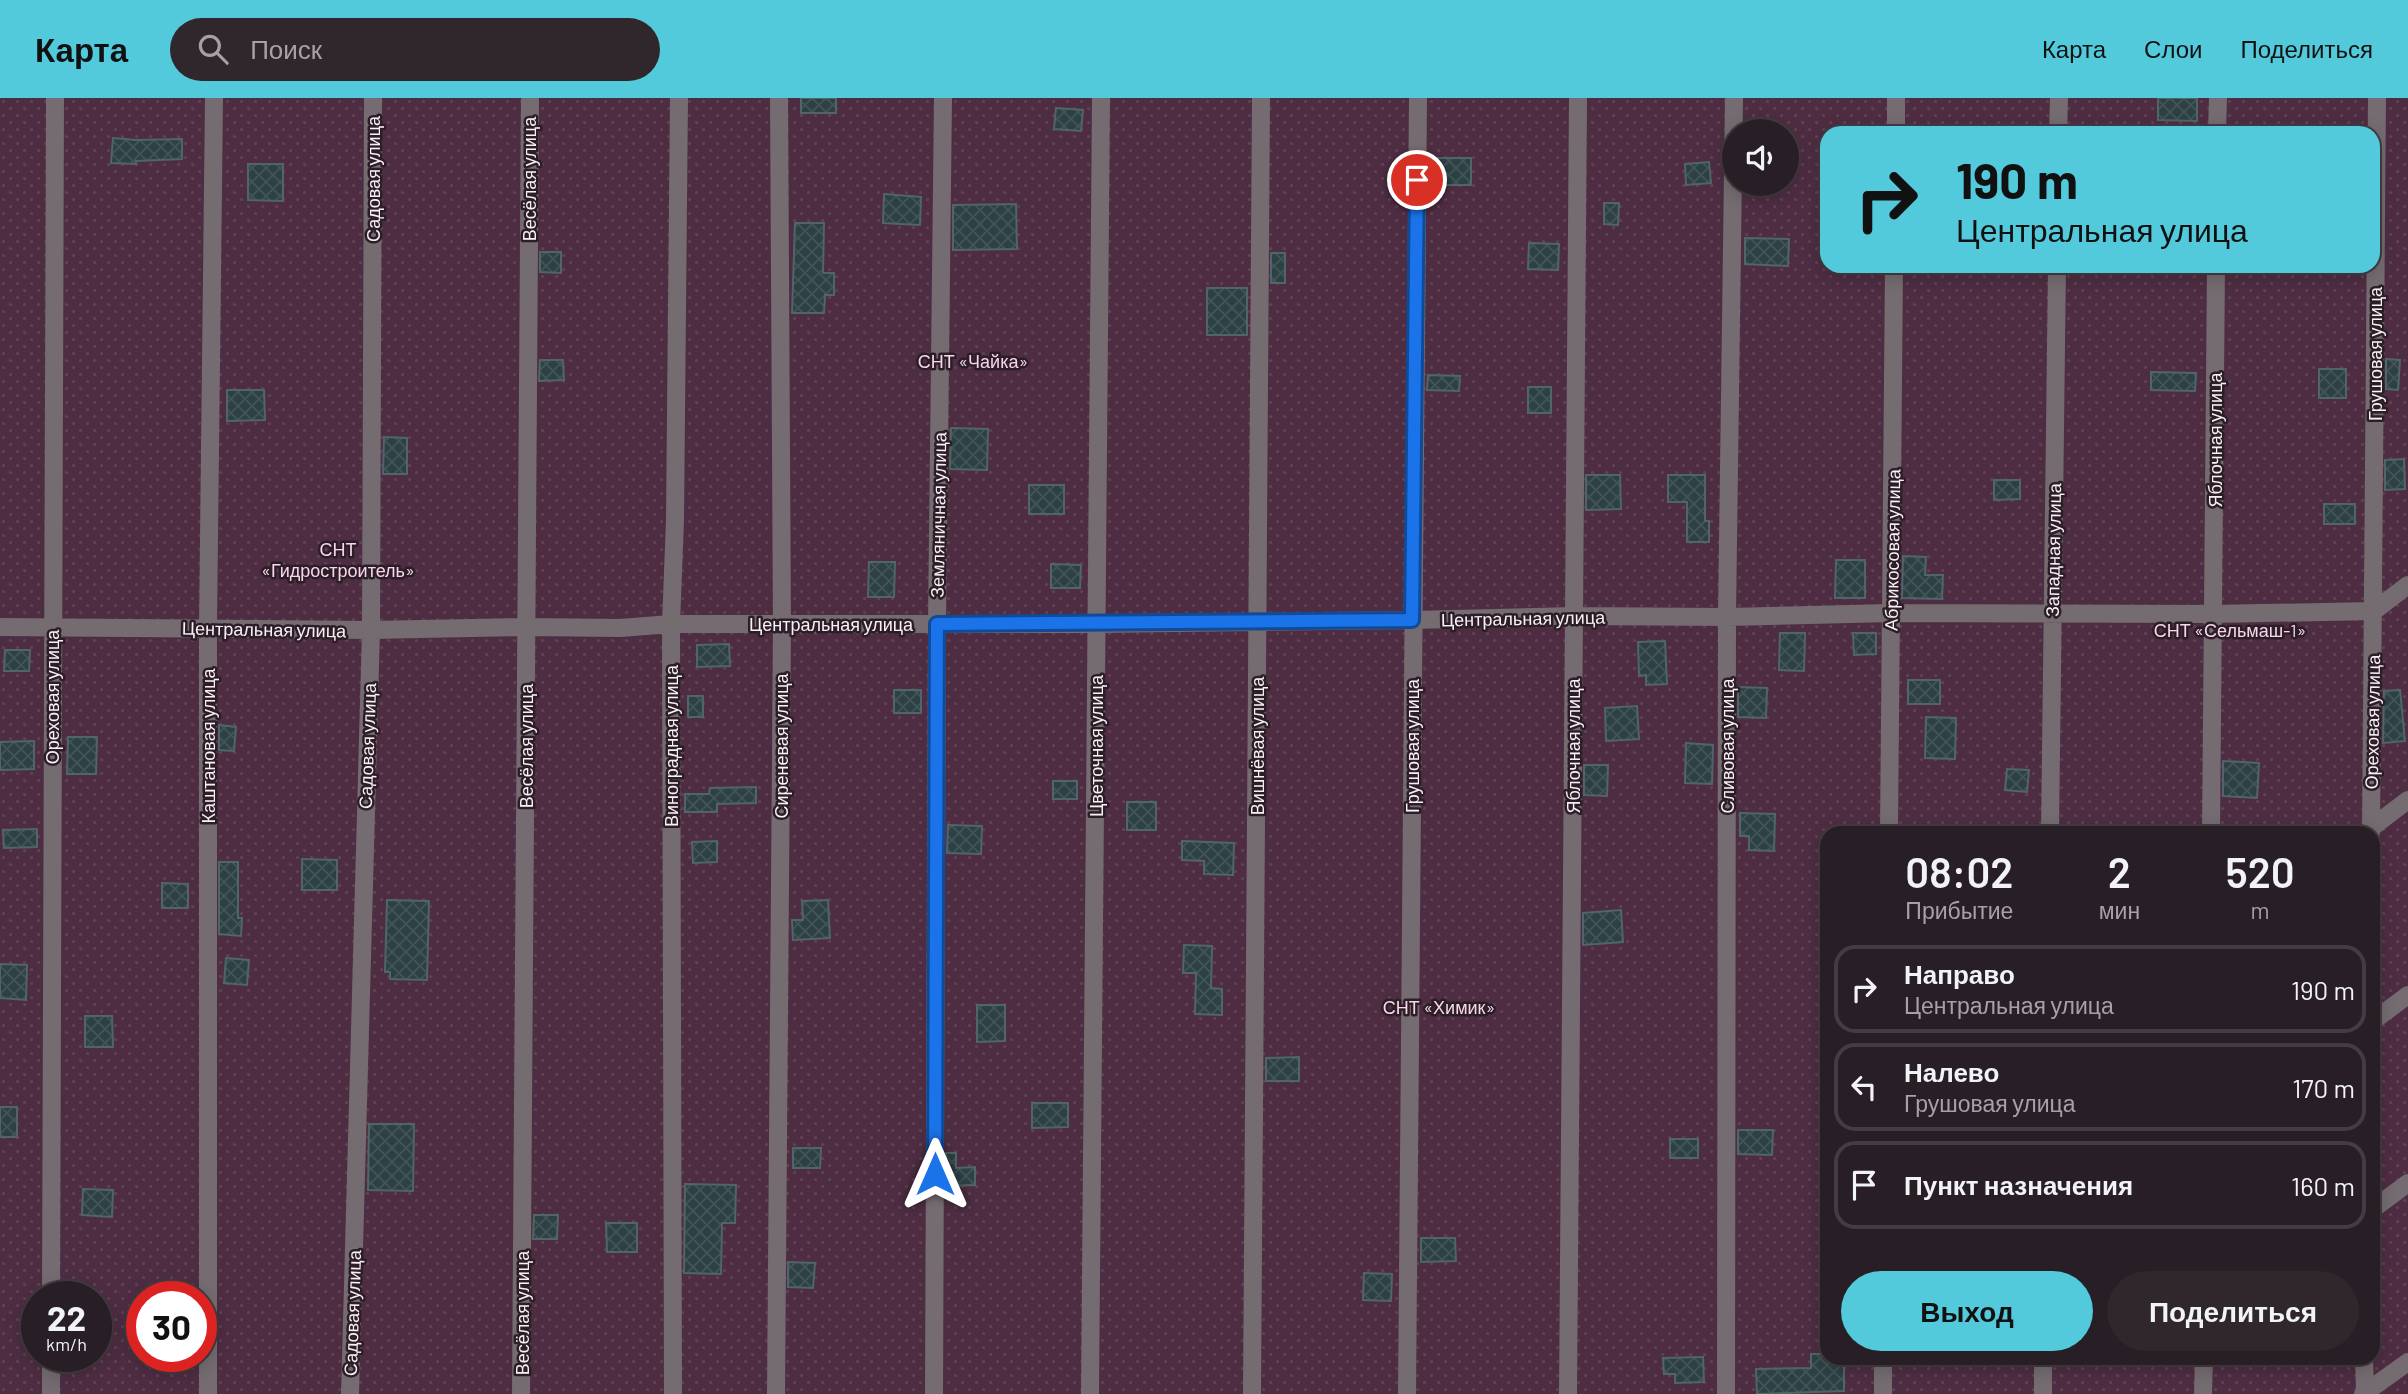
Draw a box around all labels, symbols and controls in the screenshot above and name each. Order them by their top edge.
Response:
search box [170,18,660,81]
text: Карта [35,29,128,69]
icon: search [194,30,232,68]
text: Поиск [250,33,322,64]
text: Карта [2042,34,2106,63]
text: Слои [2144,34,2202,63]
text: Поделиться [2240,34,2373,63]
street label: Садовая улица [362,115,384,242]
street label: Весёлая улица [518,116,540,241]
map controls [1722,119,1799,196]
button: sound [1722,119,1799,196]
pin [1387,150,1447,210]
text: 190 m [1956,150,2078,209]
icon: right [1841,154,1932,245]
icon: arrive [1398,161,1436,199]
text: Центральная улица [1956,210,2248,248]
street label: Грушовая улица [2364,286,2386,421]
park label: СНТ «Чайка» [918,350,1028,372]
street label: Яблочная улица [2204,372,2226,507]
street label: Земляничная улица [926,431,950,598]
street label: Абрикосовая улица [1880,468,1904,631]
street label: Западная улица [2041,482,2065,617]
park label: СНТ «Гидростроитель» [261,538,415,581]
street label: Центральная улица [1441,606,1606,630]
street label: Центральная улица [749,613,914,635]
street label: Центральная улица [182,617,347,641]
park label: СНТ «Сельмаш-1» [2154,619,2306,641]
street label: Ореховая улица [41,629,63,764]
street label: Ореховая улица [2360,654,2384,790]
street label: Виноградная улица [660,664,682,827]
street label: Каштановая улица [197,667,219,824]
street label: Сиреневая улица [770,672,792,819]
street label: Цветочная улица [1085,674,1107,817]
street label: Вишнёвая улица [1246,676,1268,815]
street label: Сливовая улица [1716,677,1738,814]
street label: Грушовая улица [1401,678,1423,813]
street label: Яблочная улица [1562,678,1584,813]
street label: Садовая улица [354,682,380,809]
street label: Весёлая улица [515,683,537,808]
text: 08:02 [1905,846,2013,896]
text: 2 [2108,846,2131,896]
text: 520 [2225,846,2295,896]
text: Прибытие [1905,896,2013,924]
text: мин [2099,896,2140,924]
text: m [2251,896,2270,924]
text: Направо [1904,958,2015,989]
icon: right [1845,970,1883,1008]
text: 190 m [2291,974,2355,1005]
text: Центральная улица [1904,991,2114,1019]
park label: СНТ «Химик» [1383,996,1495,1018]
text: Налево [1904,1056,1999,1087]
icon: left [1845,1068,1883,1106]
text: 170 m [2292,1072,2355,1103]
text: Грушовая улица [1904,1089,2075,1117]
position arrow [898,1137,972,1211]
icon: arrive [1845,1166,1883,1204]
text: Пункт назначения [1904,1169,2133,1200]
text: 160 m [2291,1170,2355,1201]
street label: Садовая улица [339,1249,365,1376]
street label: Весёлая улица [511,1250,533,1375]
button: Выход [1841,1271,2093,1351]
button: Поделиться [2107,1271,2359,1351]
speed limit sign: 30 [126,1281,217,1372]
text: 22 [47,1296,86,1338]
text: km/h [46,1333,87,1355]

